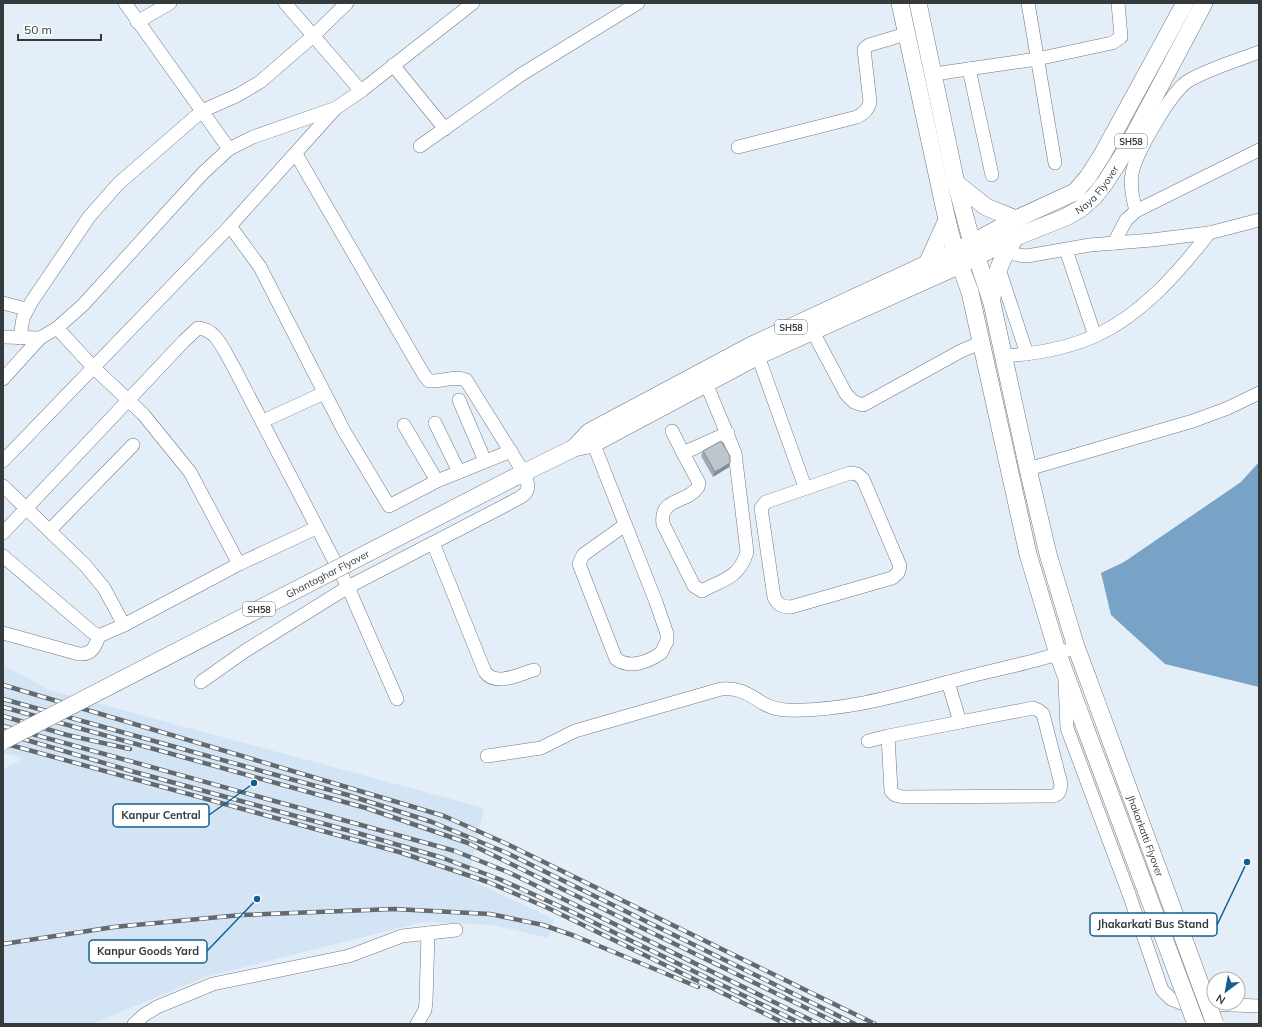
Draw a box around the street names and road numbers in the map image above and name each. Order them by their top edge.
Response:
road number: SH58 [1115,134,1147,148]
street label: Naya Flyover [1073,163,1121,217]
road number: SH58 [775,320,807,334]
street label: Ghantaghar Flyover [284,547,372,601]
road number: SH58 [243,602,275,616]
street label: Jhakarkatti Flyover [1125,793,1167,879]

